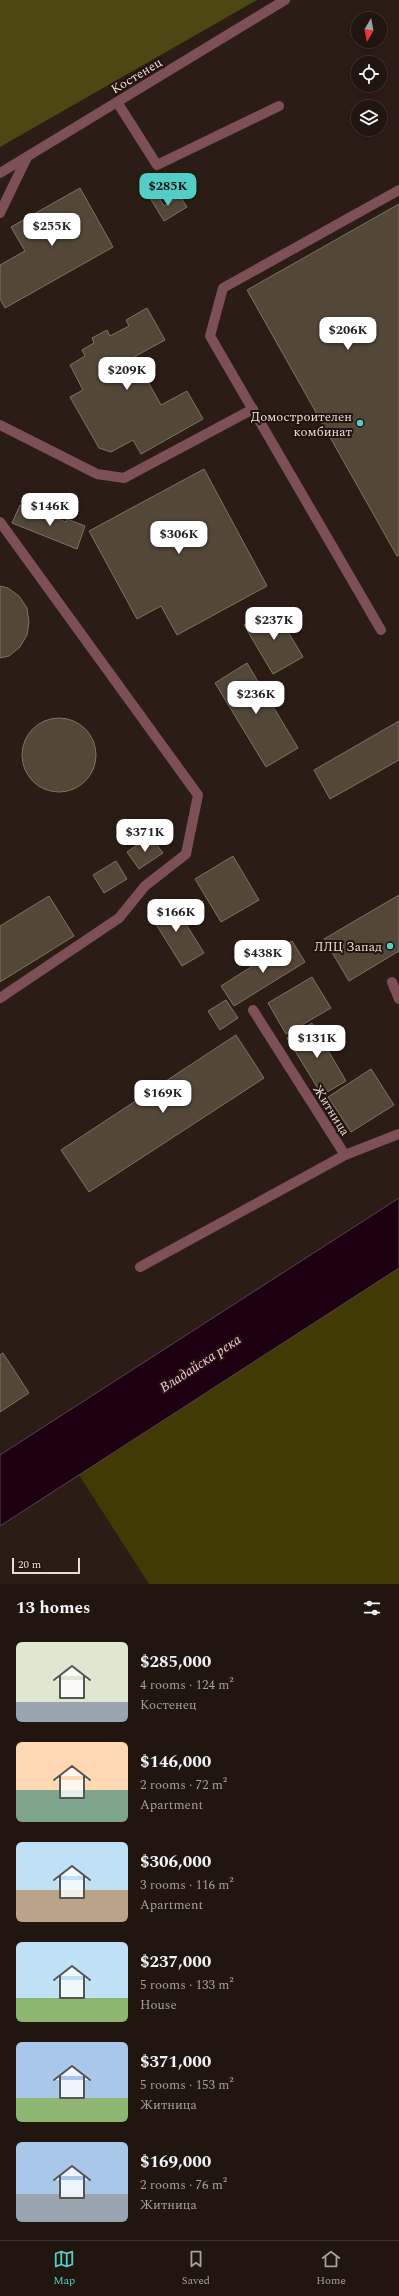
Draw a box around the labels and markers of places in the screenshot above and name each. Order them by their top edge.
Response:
pin: $285K [140,173,196,207]
pin: $255K [24,213,80,247]
pin: $206K [320,317,376,351]
pin: $209K [99,357,155,391]
place label: Домостроителен комбинат [251,407,352,442]
marker: Домостроителен комбинат [355,418,365,428]
pin: $146K [22,493,78,527]
pin: $306K [151,521,207,555]
pin: $237K [246,607,302,641]
pin: $236K [228,681,284,715]
pin: $371K [117,819,173,853]
pin: $166K [148,899,204,933]
place label: ЛЛЦ Запад [314,937,382,957]
pin: $438K [235,940,291,974]
marker: ЛЛЦ Запад [385,941,395,951]
pin: $131K [289,1025,345,1059]
pin: $169K [135,1080,191,1114]

